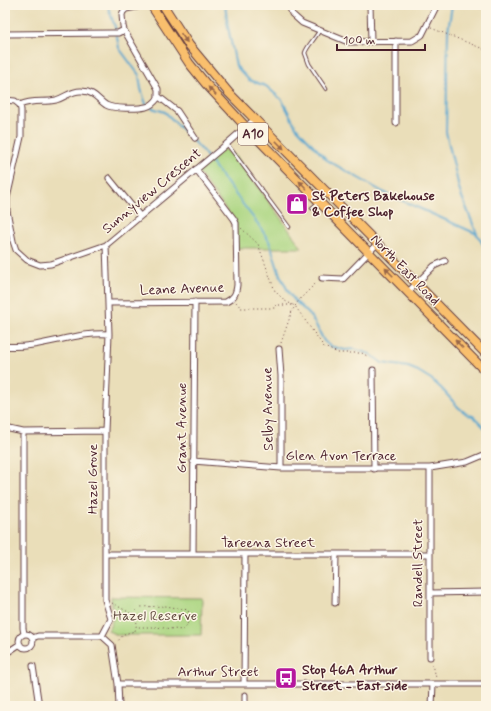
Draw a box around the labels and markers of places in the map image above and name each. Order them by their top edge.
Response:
place label: St Peters Bakehouse & Coffee Shop [312,187,435,221]
shop icon: St Peters Bakehouse & Coffee Shop [284,191,310,217]
place label: Stop 46A Arthur Street - East side [302,661,408,695]
bus stop icon: Stop 46A Arthur Street - East side [273,665,299,691]

